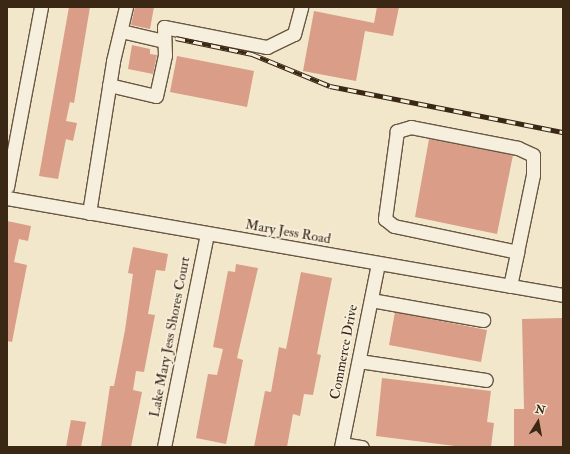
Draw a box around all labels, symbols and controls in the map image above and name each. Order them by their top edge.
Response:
street label: Mary Jess Road [244,216,332,248]
street label: Lake Mary Jess Shores Court [146,255,194,419]
street label: Commerce Drive [327,303,361,401]
north arrow [518,402,558,442]
text: N [534,402,546,417]

